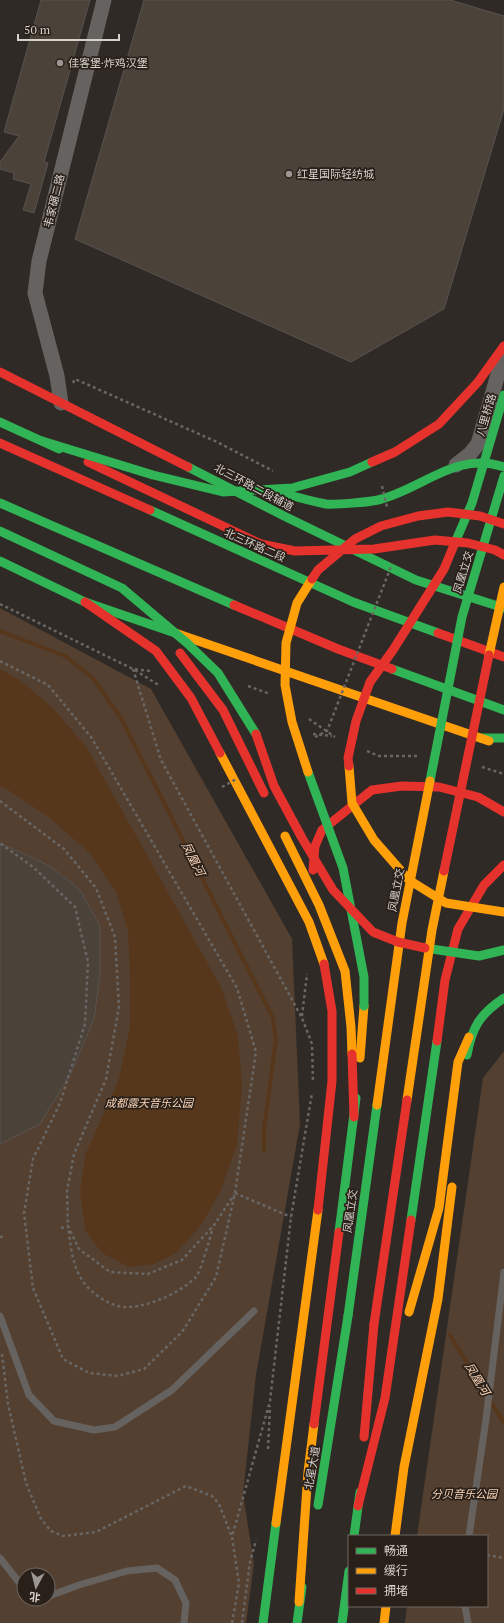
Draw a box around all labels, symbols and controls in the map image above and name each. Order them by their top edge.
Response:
scale bar [18,16,119,42]
text: 50 m [24,22,51,37]
place label: 佳客堡·炸鸡汉堡 [68,56,148,70]
marker: 佳客堡·炸鸡汉堡 [55,58,65,68]
place label: 红星国际轻纺城 [297,167,374,181]
marker: 红星国际轻纺城 [284,169,294,179]
street label: 韦家碾二路 [41,173,67,229]
street label: 八里桥路 [473,392,499,438]
street label: 北三环路二段辅道 [212,460,296,514]
street label: 北三环路二段 [222,525,288,565]
street label: 凤凰立交 [450,549,476,595]
water label: 凤凰河 [179,839,209,880]
street label: 凤凰立交 [385,867,407,913]
park label: 成都露天音乐公园 [105,1096,195,1110]
street label: 凤凰立交 [340,1188,360,1234]
water label: 凤凰河 [462,1359,494,1400]
street label: 北星大道 [301,1445,323,1491]
park label: 分贝音乐公园 [431,1487,499,1501]
legend [348,1535,488,1607]
text: 畅通 [384,1543,408,1558]
text: 缓行 [384,1563,408,1578]
north arrow [16,1567,56,1607]
text: 拥堵 [384,1583,408,1598]
text: 北 [28,1589,41,1605]

